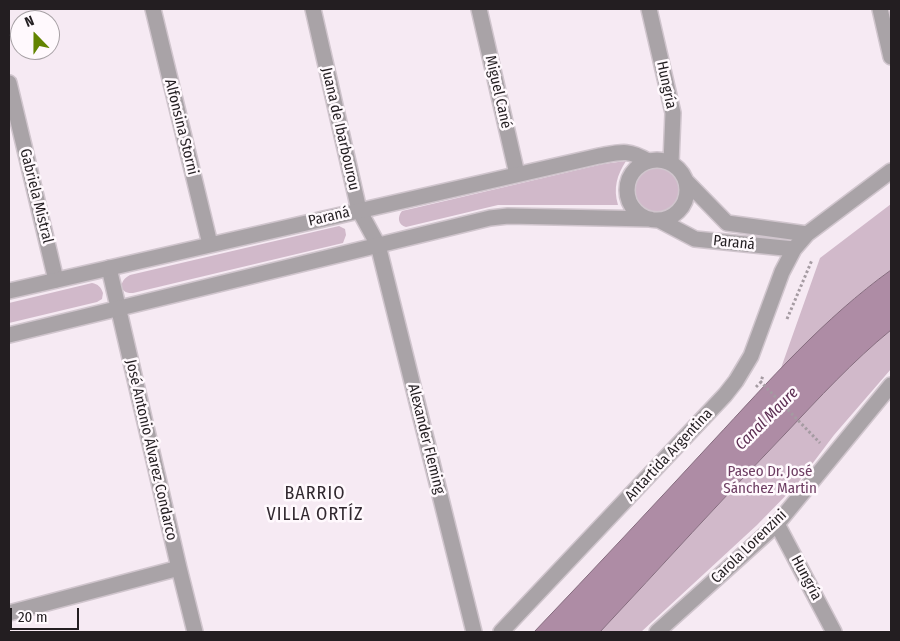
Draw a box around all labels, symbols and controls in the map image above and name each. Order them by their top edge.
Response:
north arrow [10,10,60,60]
text: N [22,12,37,31]
street label: Miguel Cané [481,54,515,130]
street label: Hungría [652,60,680,110]
street label: Juana de Ibarbourou [317,66,363,192]
street label: Alfonsina Storni [160,77,202,177]
street label: Gabriela Mistral [16,147,56,245]
street label: Paraná [307,204,351,230]
street label: Paraná [712,232,756,254]
street label: José Antonio Álvarez Condarco [121,358,181,542]
street label: Alexander Fleming [404,382,448,496]
water label: Canal Maure [732,384,802,454]
street label: Antartida Argentina [622,405,716,505]
park label: Paseo Dr. José Sánchez Martin [723,463,817,498]
district label: BARRIO VILLA ORTÍZ [265,483,365,526]
street label: Carola Lorenzini [707,506,791,588]
street label: Hungría [787,552,825,604]
scale bar [12,598,81,630]
text: 20 m [18,608,48,626]

